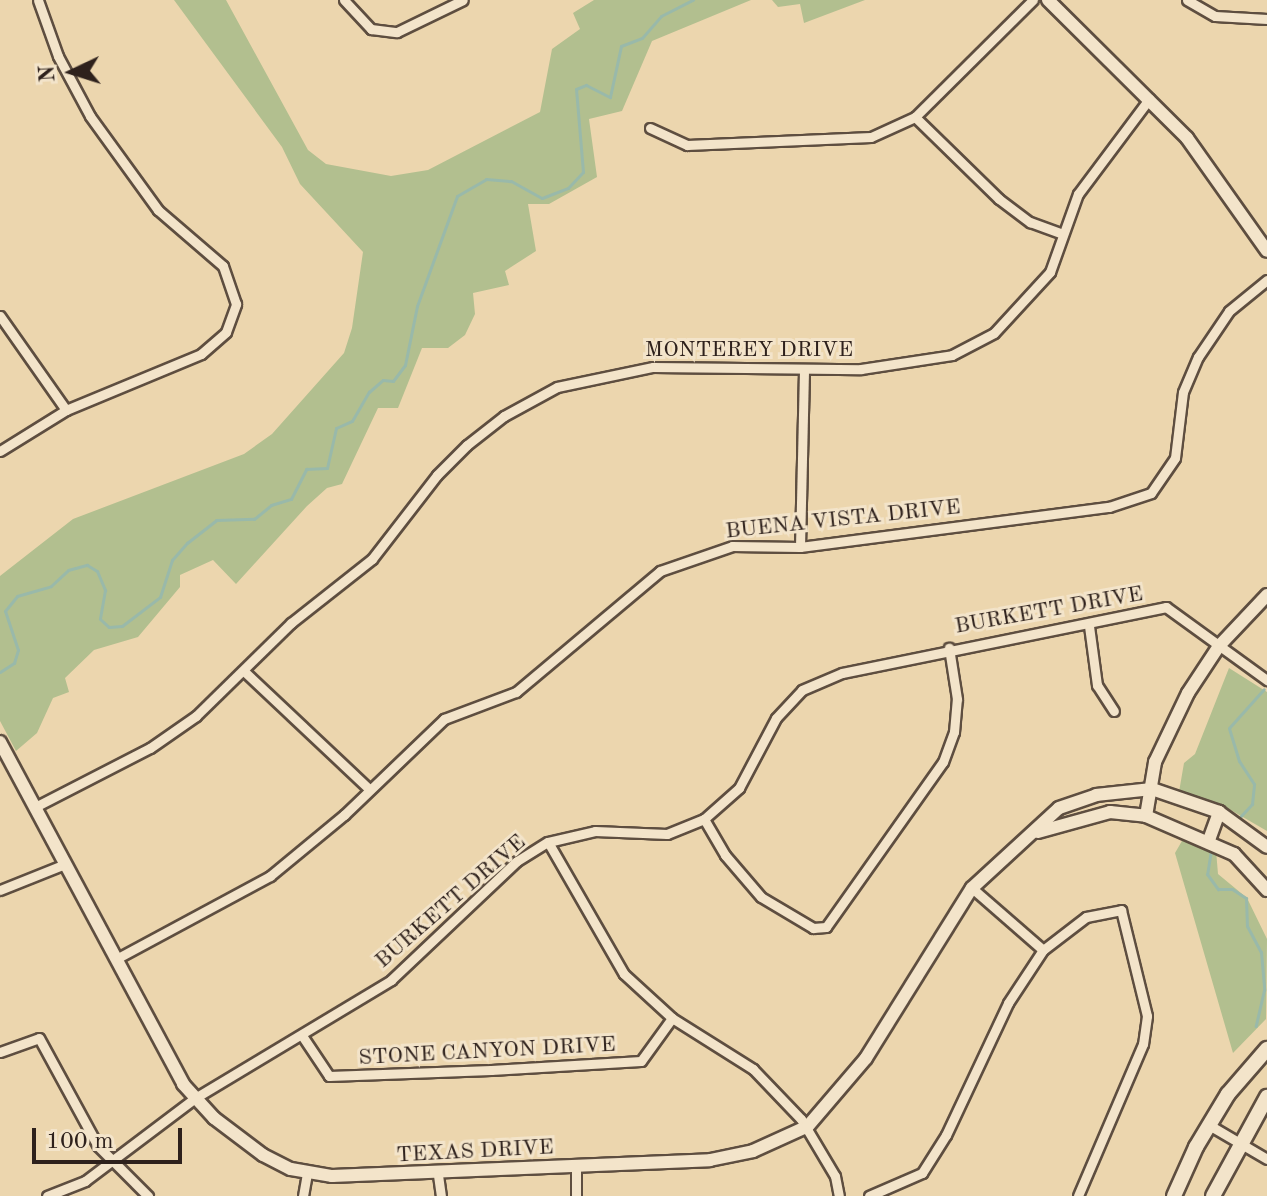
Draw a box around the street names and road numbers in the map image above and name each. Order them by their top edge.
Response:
street label: MONTEREY DRIVE [645,338,853,364]
street label: BUENA VISTA DRIVE [724,495,962,545]
street label: BURKETT DRIVE [953,581,1145,641]
street label: BURKETT DRIVE [370,829,532,975]
street label: STONE CANYON DRIVE [358,1032,616,1072]
street label: TEXAS DRIVE [396,1135,554,1169]

